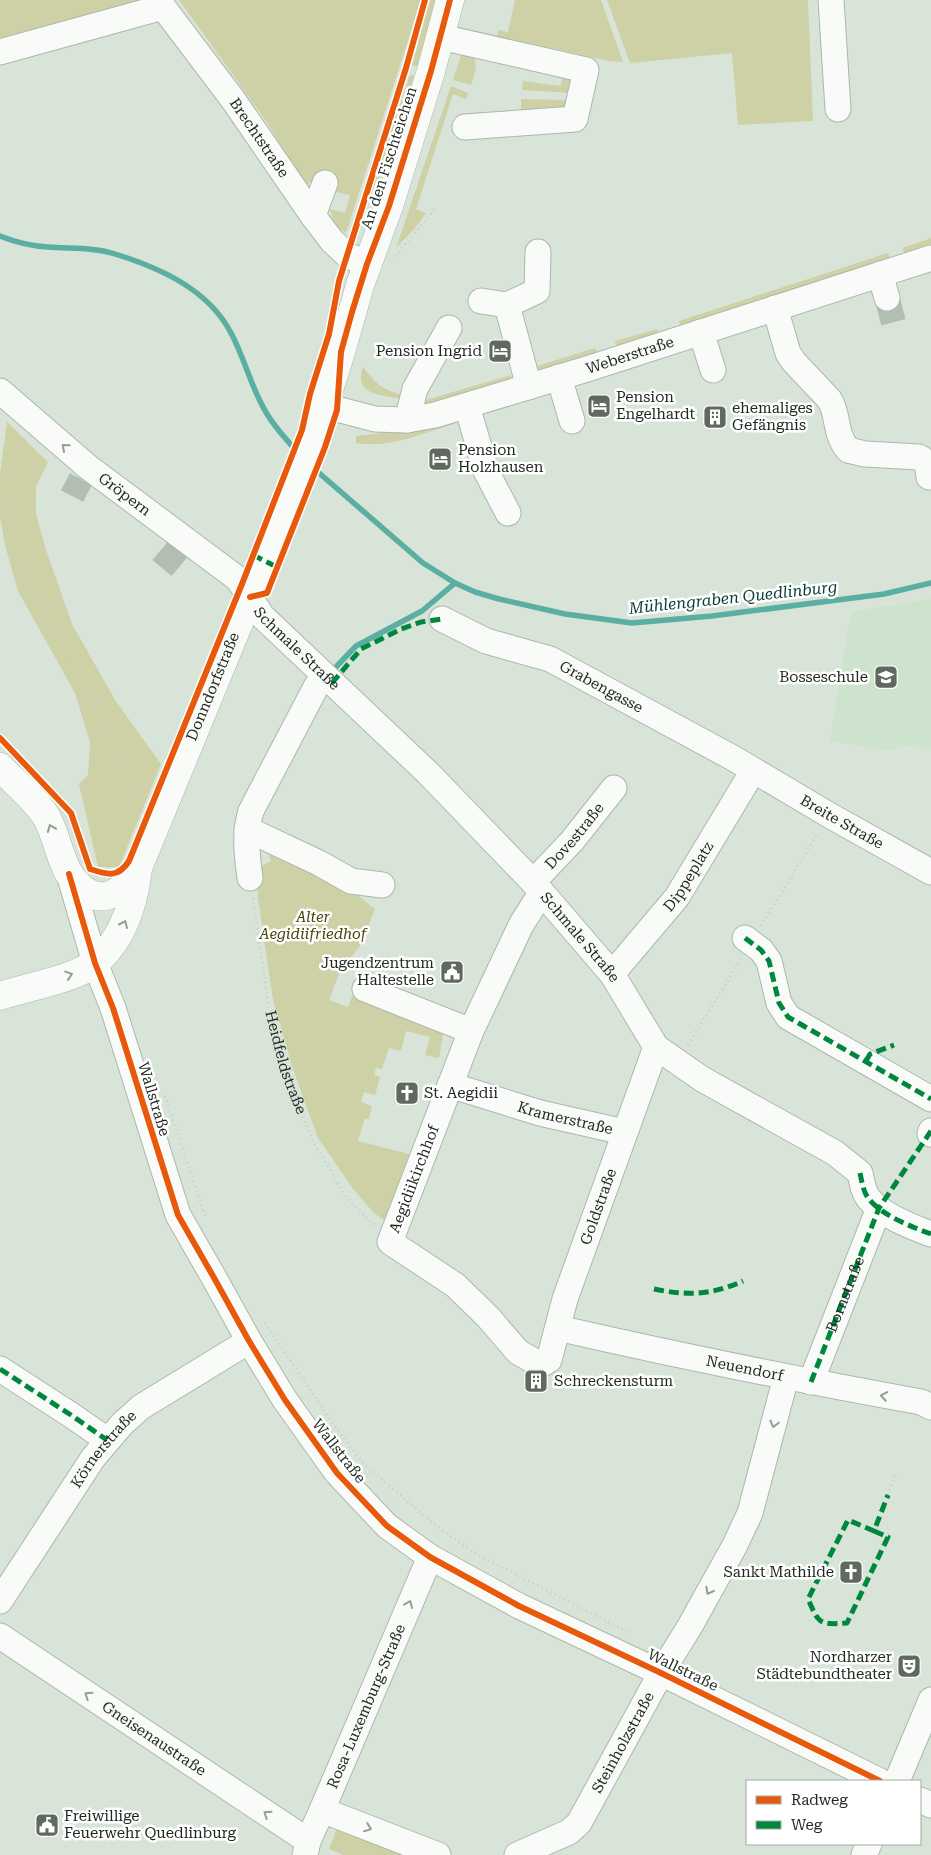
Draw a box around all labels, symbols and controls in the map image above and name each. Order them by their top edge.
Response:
street label: An den Fischteichen [357,84,421,232]
street label: Brechtstraße [226,94,293,181]
street label: Weberstraße [584,333,676,378]
hotel icon: Pension Ingrid [487,338,513,364]
place label: Pension Ingrid [376,342,482,360]
place label: Pension Engelhardt [616,388,696,423]
hotel icon: Pension Engelhardt [586,393,612,419]
place label: ehemaliges Gefängnis [732,399,813,434]
building icon: ehemaliges Gefängnis [702,404,728,430]
place label: Pension Holzhausen [458,441,544,476]
one-way arrow [62,444,71,453]
hotel icon: Pension Holzhausen [427,446,453,472]
street label: Gröpern [95,469,155,520]
water label: Mühlengraben Quedlinburg [627,577,838,618]
street label: Schmale Straße [250,604,344,694]
street label: Donndorfstraße [182,630,243,743]
street label: Grabengasse [556,657,646,717]
school or university icon: Bosseschule [873,664,899,690]
place label: Bosseschule [779,668,868,686]
street label: Breite Straße [797,791,887,853]
street label: Dovestraße [541,799,608,873]
one-way arrow [47,824,57,833]
street label: Dippeplatz [659,838,717,915]
street label: Schmale Straße [537,888,624,985]
park label: Alter Aegidiifriedhof [259,908,368,943]
one-way arrow [117,920,128,929]
place label: Jugendzentrum Haltestelle [321,954,434,989]
public building icon: Jugendzentrum Haltestelle [439,959,465,985]
one-way arrow [64,971,73,981]
street label: Heidfeldstraße [261,1009,311,1117]
street label: Wallstraße [134,1060,174,1138]
church icon: St. Aegidii [394,1080,420,1106]
place label: St. Aegidii [424,1084,498,1102]
street label: Kramerstraße [515,1098,615,1138]
street label: Aegidiikirchhof [385,1122,443,1235]
street label: Goldstraße [576,1166,620,1247]
street label: Bornstraße [822,1254,868,1335]
street label: Neuendorf [705,1352,786,1385]
building icon: Schreckensturm [523,1368,549,1394]
place label: Schreckensturm [554,1372,674,1390]
one-way arrow [879,1391,888,1401]
street label: Körnerstraße [67,1407,140,1491]
street label: Wallstraße [308,1415,370,1487]
one-way arrow [769,1420,780,1429]
church icon: Sankt Mathilde [838,1559,864,1585]
place label: Sankt Mathilde [723,1563,834,1581]
one-way arrow [706,1586,716,1595]
one-way arrow [403,1600,414,1609]
street label: Rosa-Luxemburg-Straße [323,1621,409,1791]
street label: Wallstraße [645,1645,721,1695]
place label: Nordharzer Städtebundtheater [756,1648,892,1683]
theatre icon: Nordharzer Städtebundtheater [896,1653,922,1679]
street label: Steinholzstraße [588,1689,658,1796]
one-way arrow [84,1691,93,1701]
street label: Gneisenaustraße [98,1697,210,1780]
legend [746,1780,921,1845]
text: Radweg [791,1791,848,1809]
place label: Freiwillige Feuerwehr Quedlinburg [64,1807,237,1842]
one-way arrow [263,1811,273,1820]
public building icon: Freiwillige Feuerwehr Quedlinburg [34,1812,60,1838]
text: Weg [791,1816,823,1834]
one-way arrow [363,1822,372,1832]

